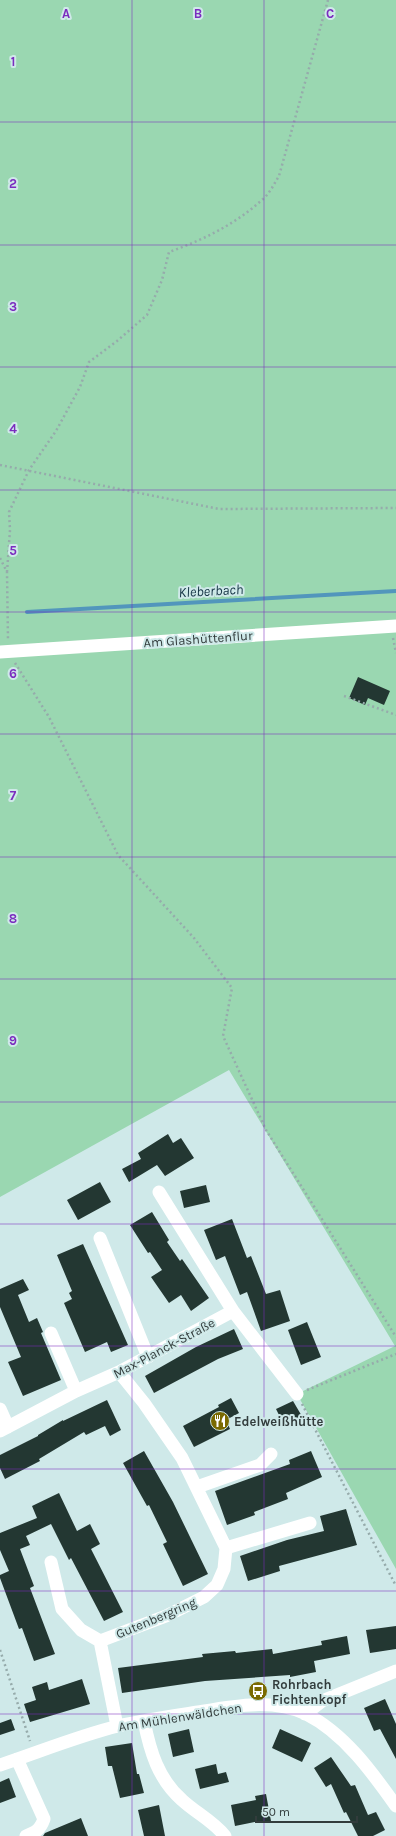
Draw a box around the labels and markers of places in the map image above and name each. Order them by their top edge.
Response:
restaurant icon: Edelweißhütte [209,1410,231,1432]
place label: Edelweißhütte [234,1414,323,1429]
place label: Rohrbach Fichtenkopf [272,1677,346,1707]
bus stop icon: Rohrbach Fichtenkopf [247,1680,269,1702]

